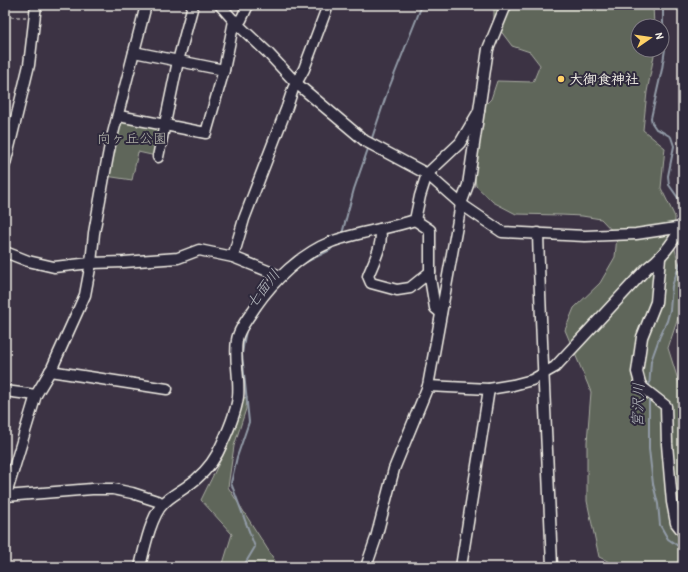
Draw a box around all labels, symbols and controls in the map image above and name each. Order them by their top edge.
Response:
north arrow [630,18,670,58]
text: N [652,31,667,40]
place label: 大御食神社 [569,69,639,88]
marker: 大御食神社 [556,74,566,84]
park label: 向ヶ丘公園 [97,128,167,147]
water label: 七面川 [240,264,285,313]
water label: 宮沢川 [626,382,649,428]

